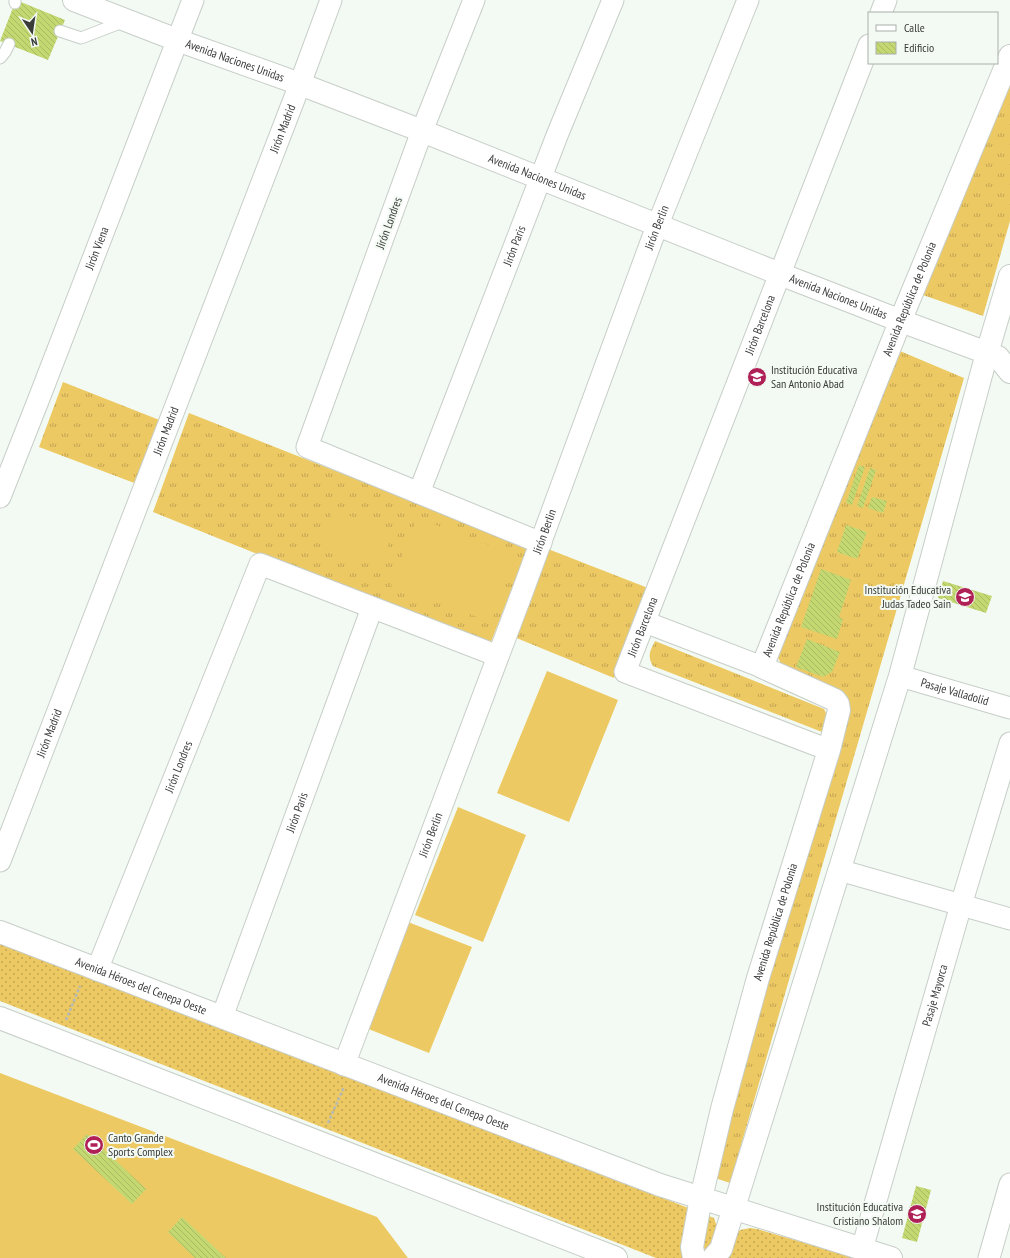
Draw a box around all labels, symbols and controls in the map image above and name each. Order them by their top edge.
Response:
north arrow [12,12,52,52]
legend [868,12,998,64]
text: Calle [904,20,925,35]
text: N [30,34,39,49]
street label: Avenida Naciones Unidas [184,36,286,85]
text: Edificio [904,40,934,55]
street label: Jirón Madrid [266,102,298,156]
street label: Avenida Naciones Unidas [486,150,588,203]
street label: Jirón Londres [372,195,405,252]
street label: Jirón Berlin [641,203,672,253]
street label: Jirón Paris [499,223,528,269]
street label: Jirón Viena [81,224,112,273]
street label: Avenida República de Polonia [879,239,939,358]
street label: Avenida Naciones Unidas [787,270,890,322]
street label: Jirón Barcelona [741,292,778,357]
place label: Institución Educativa San Antonio Abad [771,362,858,391]
school or university icon: Institución Educativa San Antonio Abad [746,366,768,388]
street label: Jirón Madrid [149,404,182,458]
street label: Jirón Berlin [529,507,559,557]
street label: Avenida República de Polonia [759,540,818,659]
place label: Institución Educativa Judas Tadeo Sain [865,582,951,611]
school or university icon: Institución Educativa Judas Tadeo Sain [954,586,976,608]
street label: Jirón Barcelona [623,594,661,659]
street label: Pasaje Valladolid [919,674,991,708]
street label: Jirón Madrid [32,707,65,760]
street label: Jirón Londres [161,739,195,795]
street label: Jirón Paris [282,790,311,835]
street label: Jirón Berlin [415,810,446,860]
street label: Avenida República de Polonia [750,861,800,982]
street label: Avenida Héroes del Cenepa Oeste [74,954,209,1018]
street label: Pasaje Mayorca [919,962,951,1028]
street label: Avenida Héroes del Cenepa Oeste [376,1070,511,1133]
place label: Canto Grande Sports Complex [108,1130,173,1159]
sports icon: Canto Grande Sports Complex [83,1134,105,1156]
place label: Institución Educativa Cristiano Shalom [817,1199,903,1228]
school or university icon: Institución Educativa Cristiano Shalom [906,1203,928,1225]

